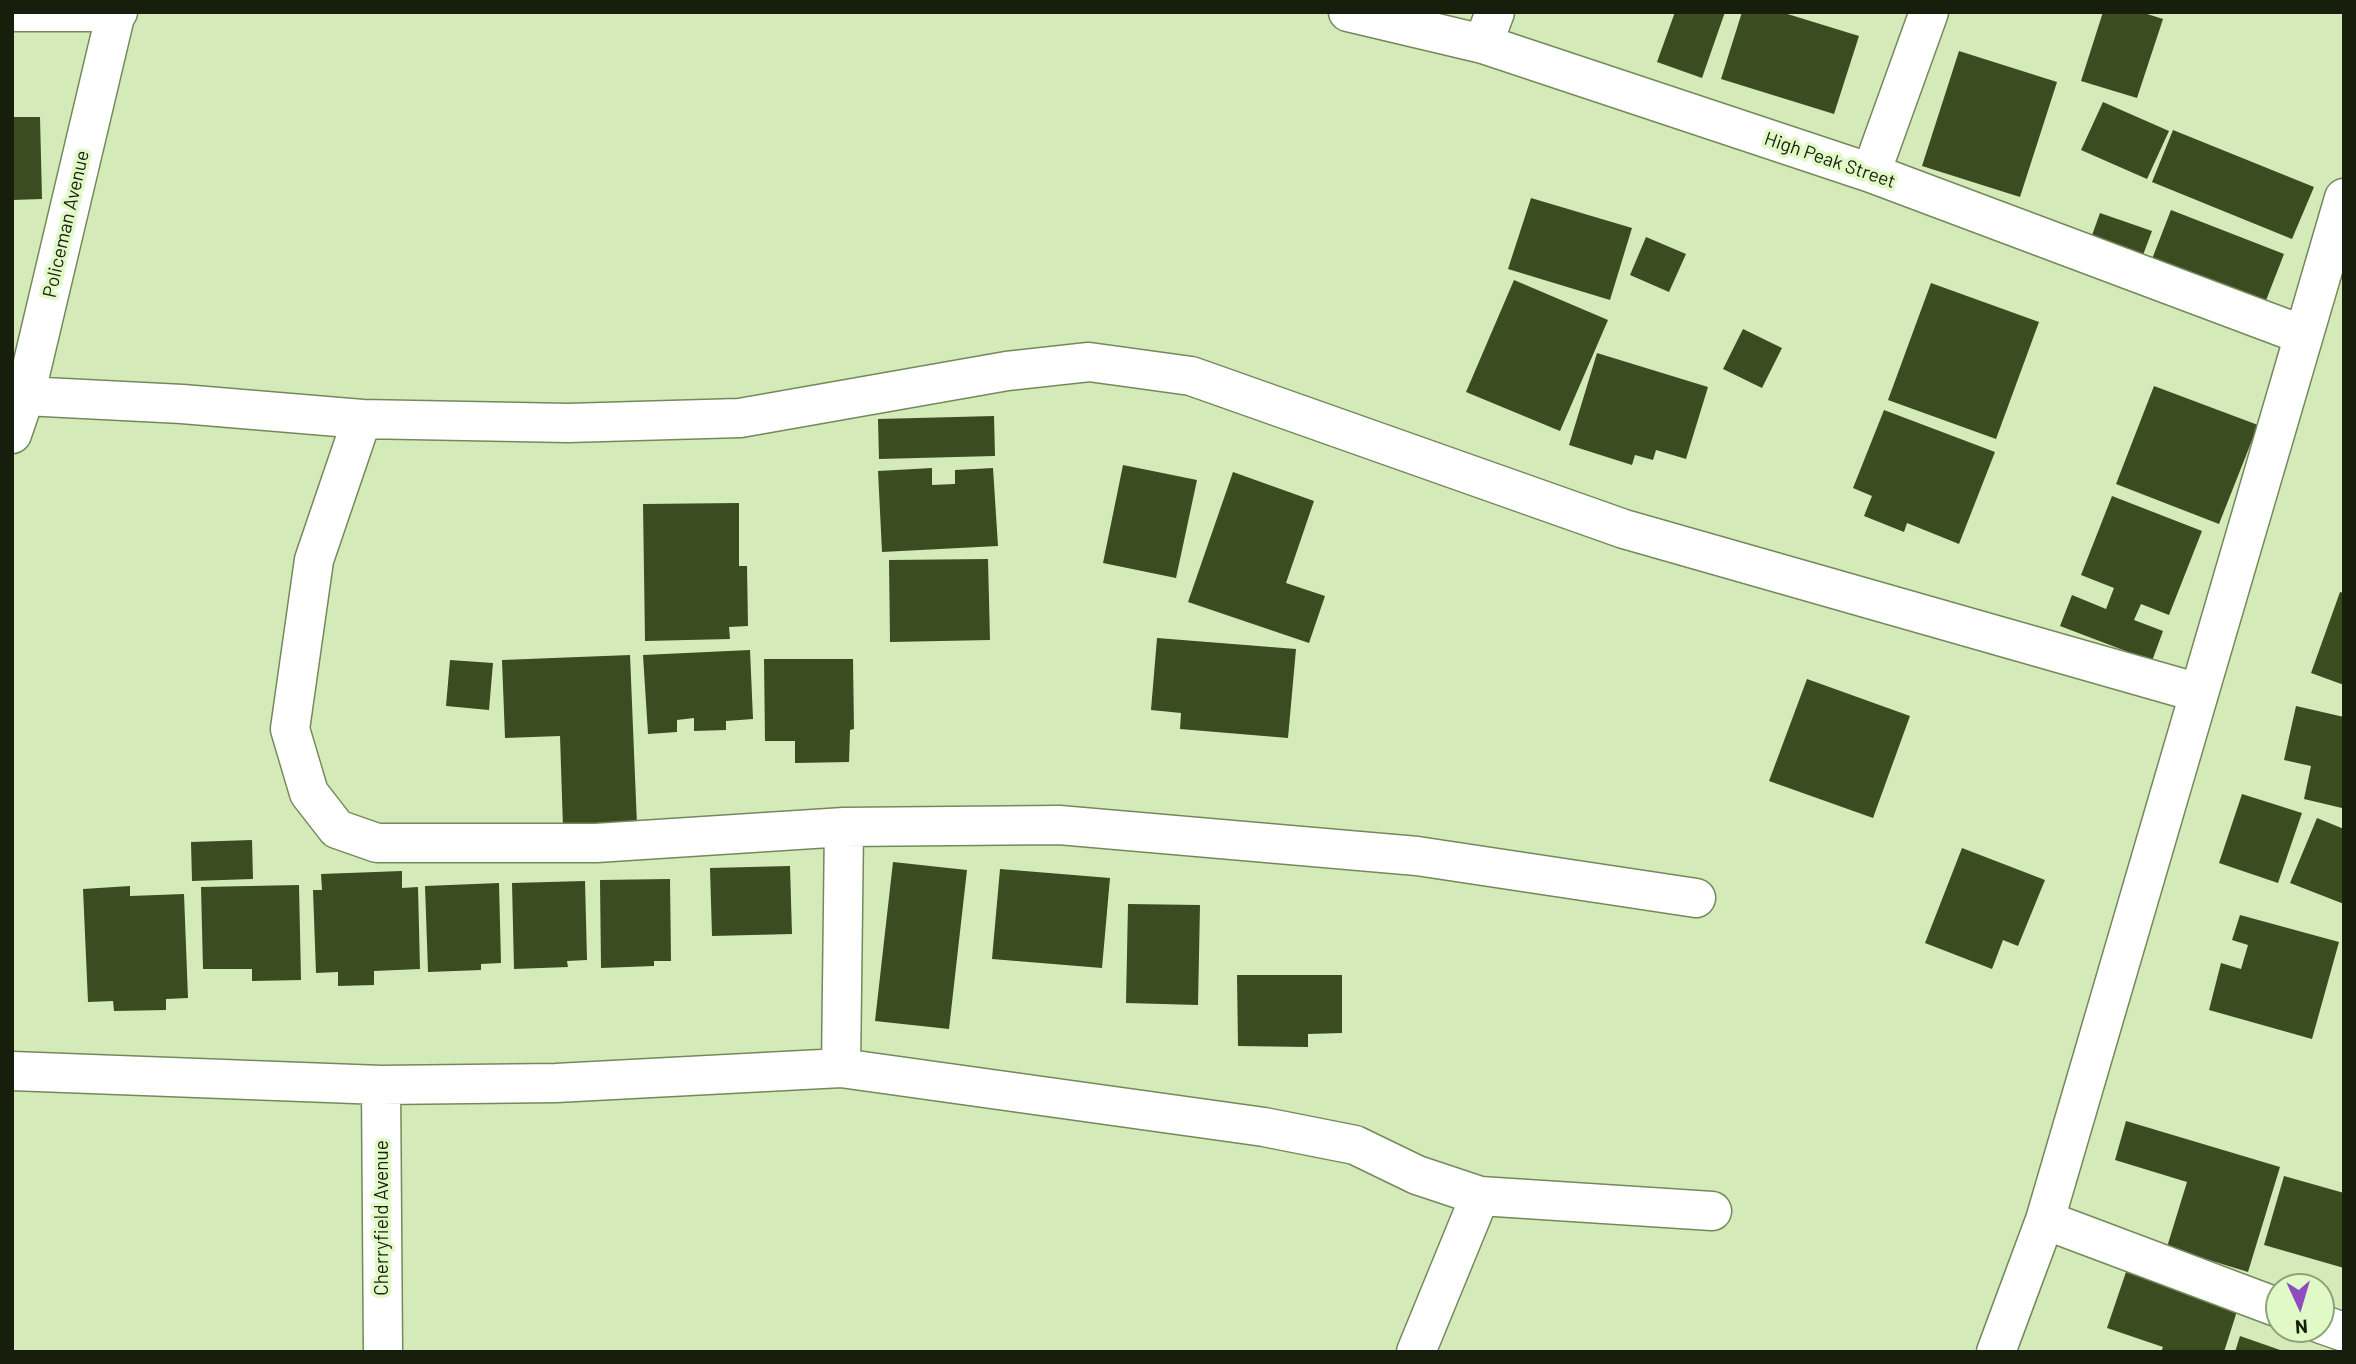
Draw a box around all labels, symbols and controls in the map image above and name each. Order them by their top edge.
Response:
street label: High Peak Street [1761,127,1899,193]
street label: Policeman Avenue [38,148,94,300]
street label: Cherryfield Avenue [371,1140,393,1296]
north arrow [2265,1273,2335,1343]
text: N [2294,1316,2308,1339]

